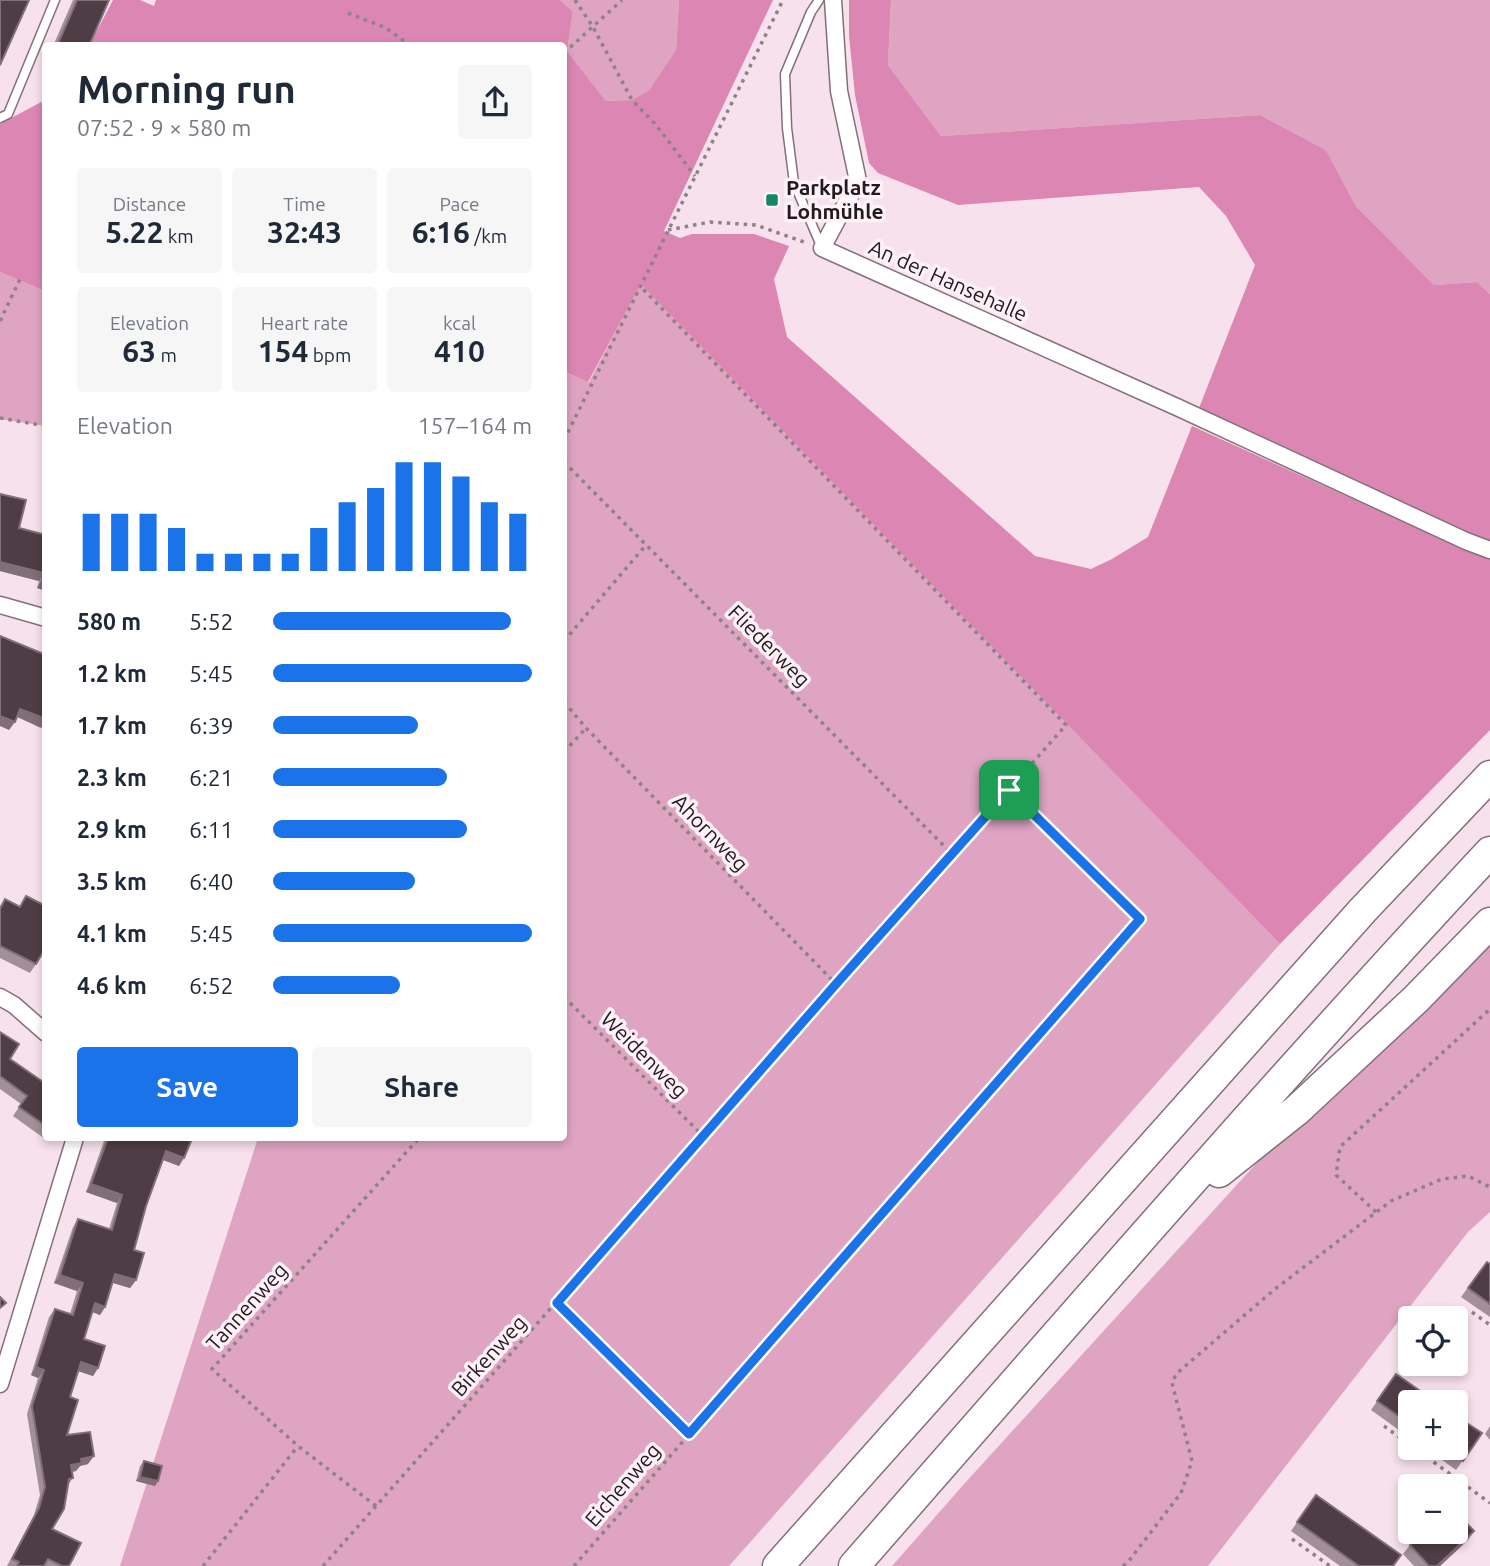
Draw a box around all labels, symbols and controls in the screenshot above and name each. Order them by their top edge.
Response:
button: share [458,65,532,139]
text: Morning run [77,68,296,110]
text: 07:52 · 9 × 580 m [77,115,251,140]
place label: Parkplatz Lohmühle [786,175,884,223]
marker: Parkplatz Lohmühle [764,192,780,208]
text: Distance [113,193,186,215]
text: Time [283,193,326,215]
text: Pace [439,193,480,215]
text: 5.22 [105,215,163,249]
text: 32:43 [267,215,342,249]
text: 6:16 [412,215,470,249]
text: km [163,225,194,247]
text: /km [470,225,507,247]
street label: An der Hansehalle [866,234,1031,326]
text: Elevation [110,312,189,334]
text: Heart rate [261,312,348,334]
text: kcal [443,312,476,334]
text: 63 [122,334,156,368]
text: 154 [258,334,308,368]
text: 410 [434,334,485,368]
text: m [156,344,177,366]
text: bpm [308,344,351,366]
text: Elevation [77,413,173,438]
text: 157–164 m [418,413,532,438]
street label: Fliederweg [724,600,815,691]
text: 580 m [77,609,141,634]
text: 5:52 [189,609,234,634]
text: 1.2 km [77,661,147,686]
text: 5:45 [189,661,234,686]
text: 1.7 km [77,713,147,738]
text: 6:39 [189,713,234,738]
pin [979,760,1039,820]
text: 2.3 km [77,765,147,790]
text: 6:21 [189,765,234,790]
icon: arrive [990,771,1028,809]
street label: Ahornweg [668,789,753,876]
text: 2.9 km [77,817,147,842]
text: 6:11 [189,817,234,842]
text: 3.5 km [77,869,147,894]
text: 6:40 [189,869,234,894]
text: 4.1 km [77,921,147,946]
text: 5:45 [189,921,234,946]
text: 4.6 km [77,973,147,998]
text: 6:52 [189,973,234,998]
street label: Weidenweg [597,1006,693,1102]
button: Save [77,1047,298,1127]
button: Share [312,1047,532,1127]
street label: Tannenweg [201,1258,292,1355]
map controls [1398,1306,1468,1544]
button: locate [1398,1306,1468,1376]
street label: Birkenweg [446,1310,531,1401]
button: + [1398,1390,1468,1460]
street label: Eichenweg [580,1438,665,1531]
button: − [1398,1474,1468,1544]

